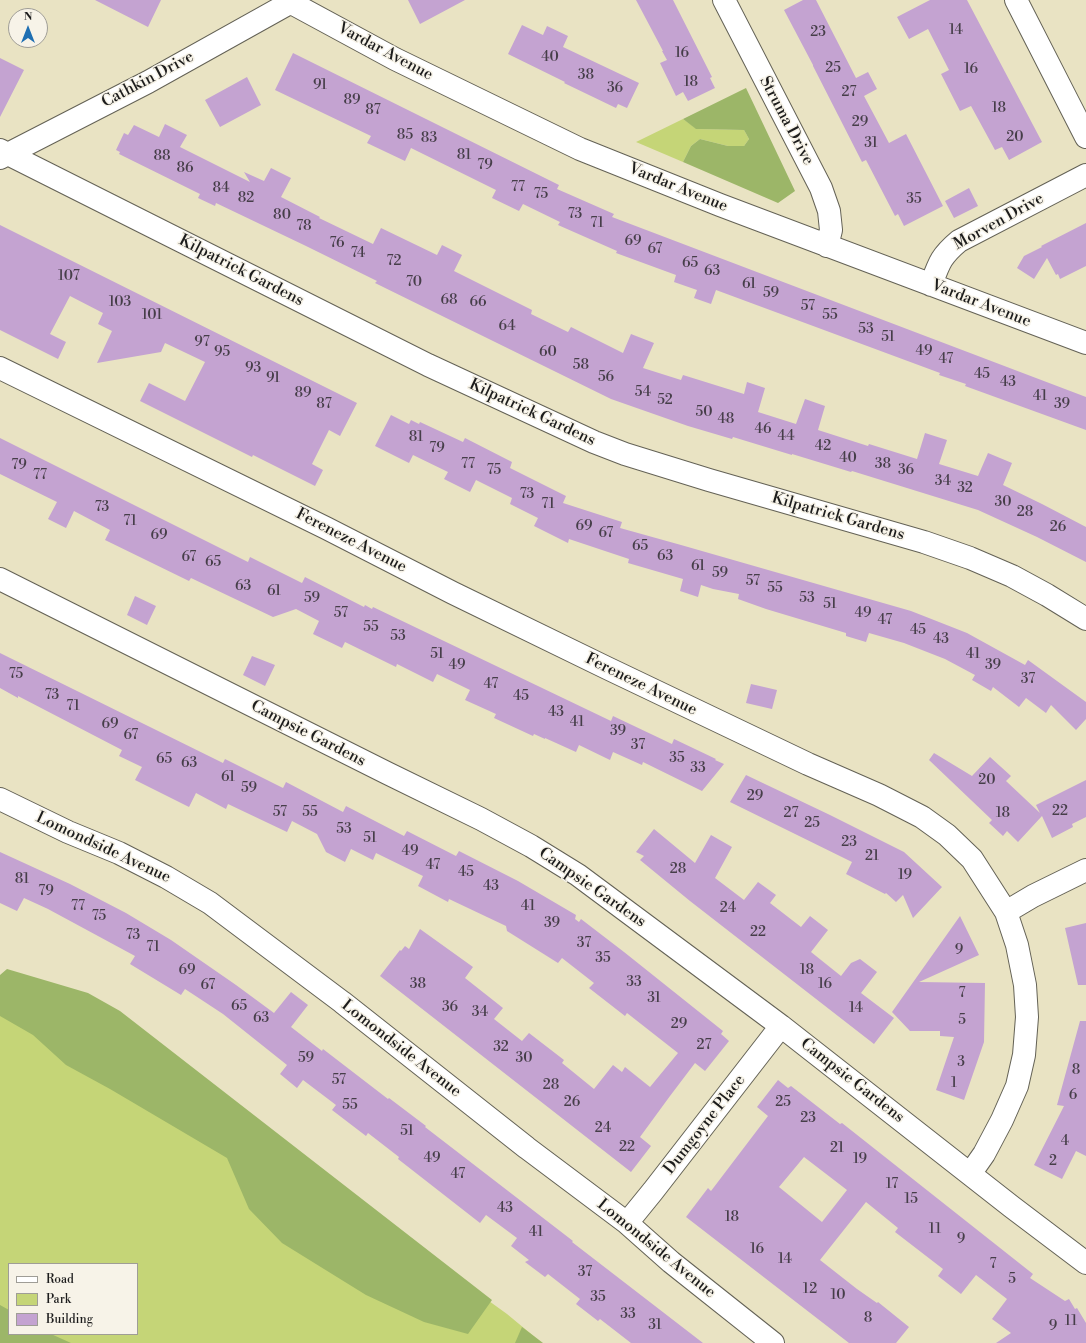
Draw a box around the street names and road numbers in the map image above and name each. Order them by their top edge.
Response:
street label: Vardar Avenue [334,19,436,85]
street label: Cathkin Drive [99,48,197,112]
street label: Struma Drive [755,73,817,169]
street label: Vardar Avenue [626,159,730,217]
street label: Morven Drive [951,189,1047,255]
street label: Kilpatrick Gardens [175,231,307,311]
street label: Vardar Avenue [929,276,1033,332]
street label: Kilpatrick Gardens [466,375,598,451]
street label: Kilpatrick Gardens [769,489,907,545]
street label: Fereneze Avenue [292,505,410,577]
street label: Fereneze Avenue [582,650,700,720]
street label: Campsie Gardens [247,697,369,771]
street label: Lomondside Avenue [32,808,174,888]
street label: Campsie Gardens [535,844,649,932]
street label: Lomondside Avenue [337,996,465,1102]
street label: Campsie Gardens [796,1035,908,1127]
street label: Dumgoyne Place [660,1071,750,1179]
street label: Lomondside Avenue [593,1195,719,1303]

